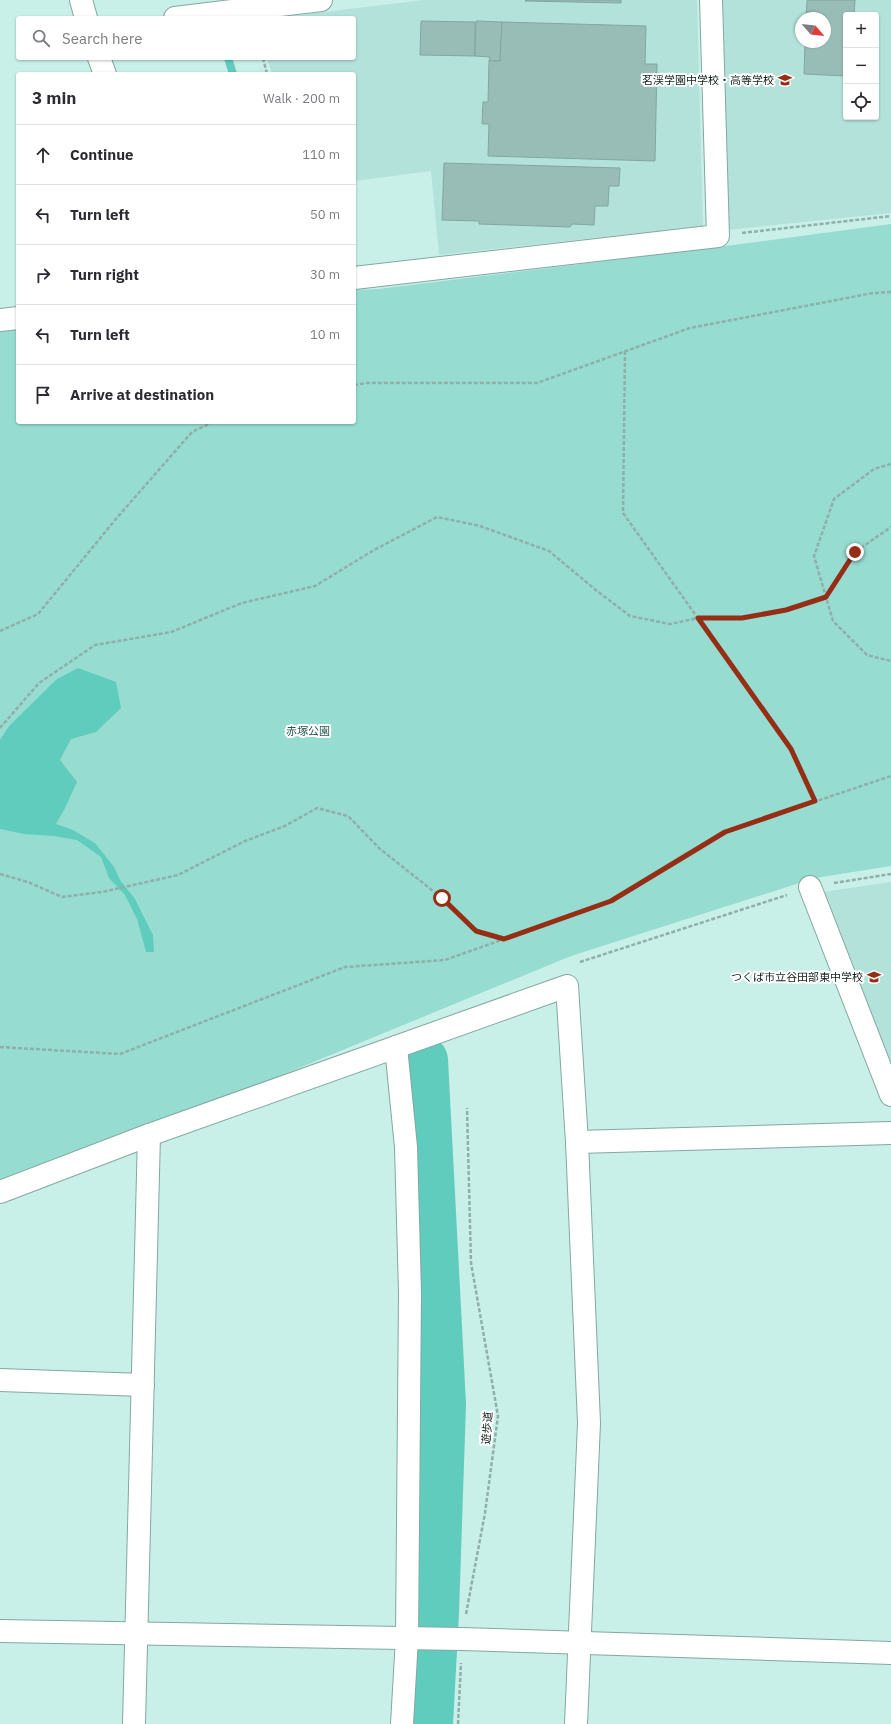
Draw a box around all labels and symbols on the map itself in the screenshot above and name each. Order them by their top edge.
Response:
north arrow [795,12,831,48]
school or university icon: 茗渓学園中学校・高等学校 [777,72,793,88]
place label: 茗渓学園中学校・高等学校 [642,73,774,87]
route end [846,543,864,561]
park label: 赤塚公園 [286,724,330,738]
route start [433,889,451,907]
school or university icon: つくば市立谷田部東中学校 [866,969,882,985]
place label: つくば市立谷田部東中学校 [731,970,863,984]
street label: 遊歩道 [479,1411,495,1445]

